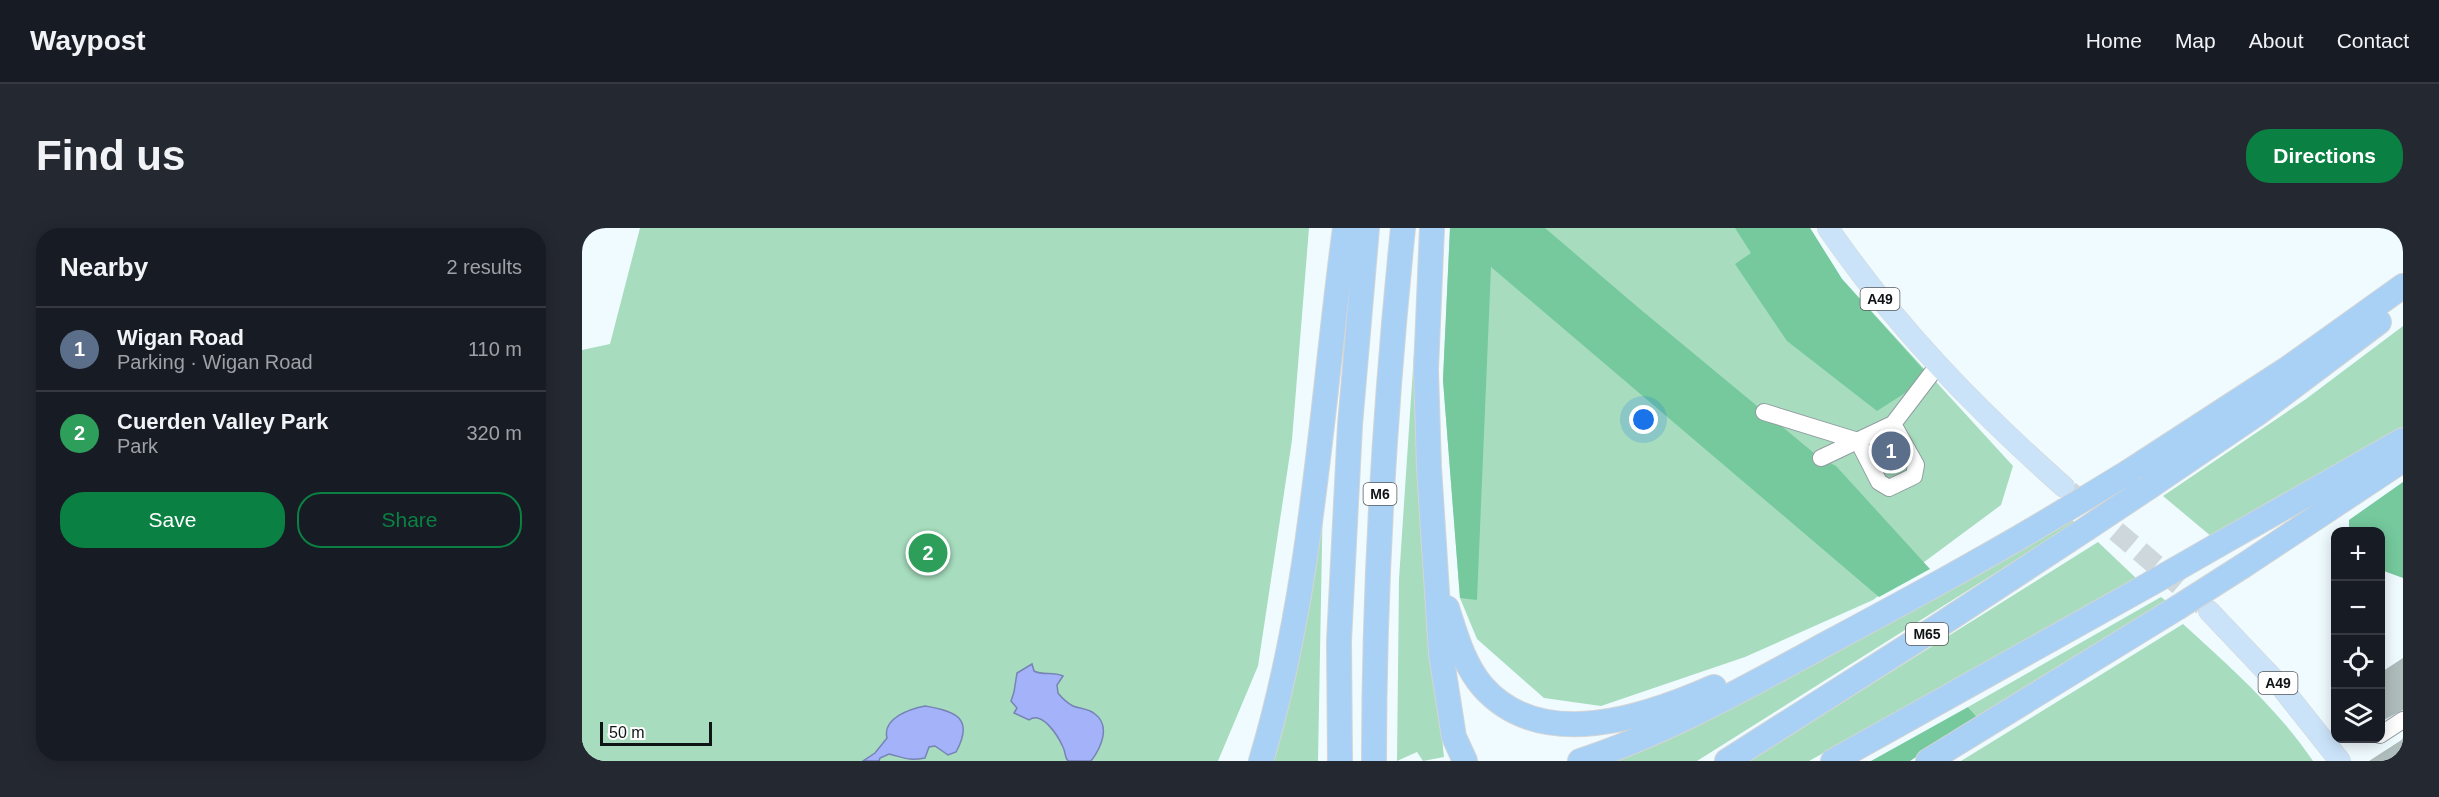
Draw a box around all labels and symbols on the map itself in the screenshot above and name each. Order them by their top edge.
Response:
road number: A49 [1860,288,1900,310]
your location [1629,405,1658,434]
pin: 1 [1872,428,1910,474]
road number: M6 [1364,483,1396,505]
pin: 2 [908,530,948,576]
road number: M65 [1906,623,1948,645]
road number: A49 [2258,672,2298,694]
scale bar [600,719,712,746]

